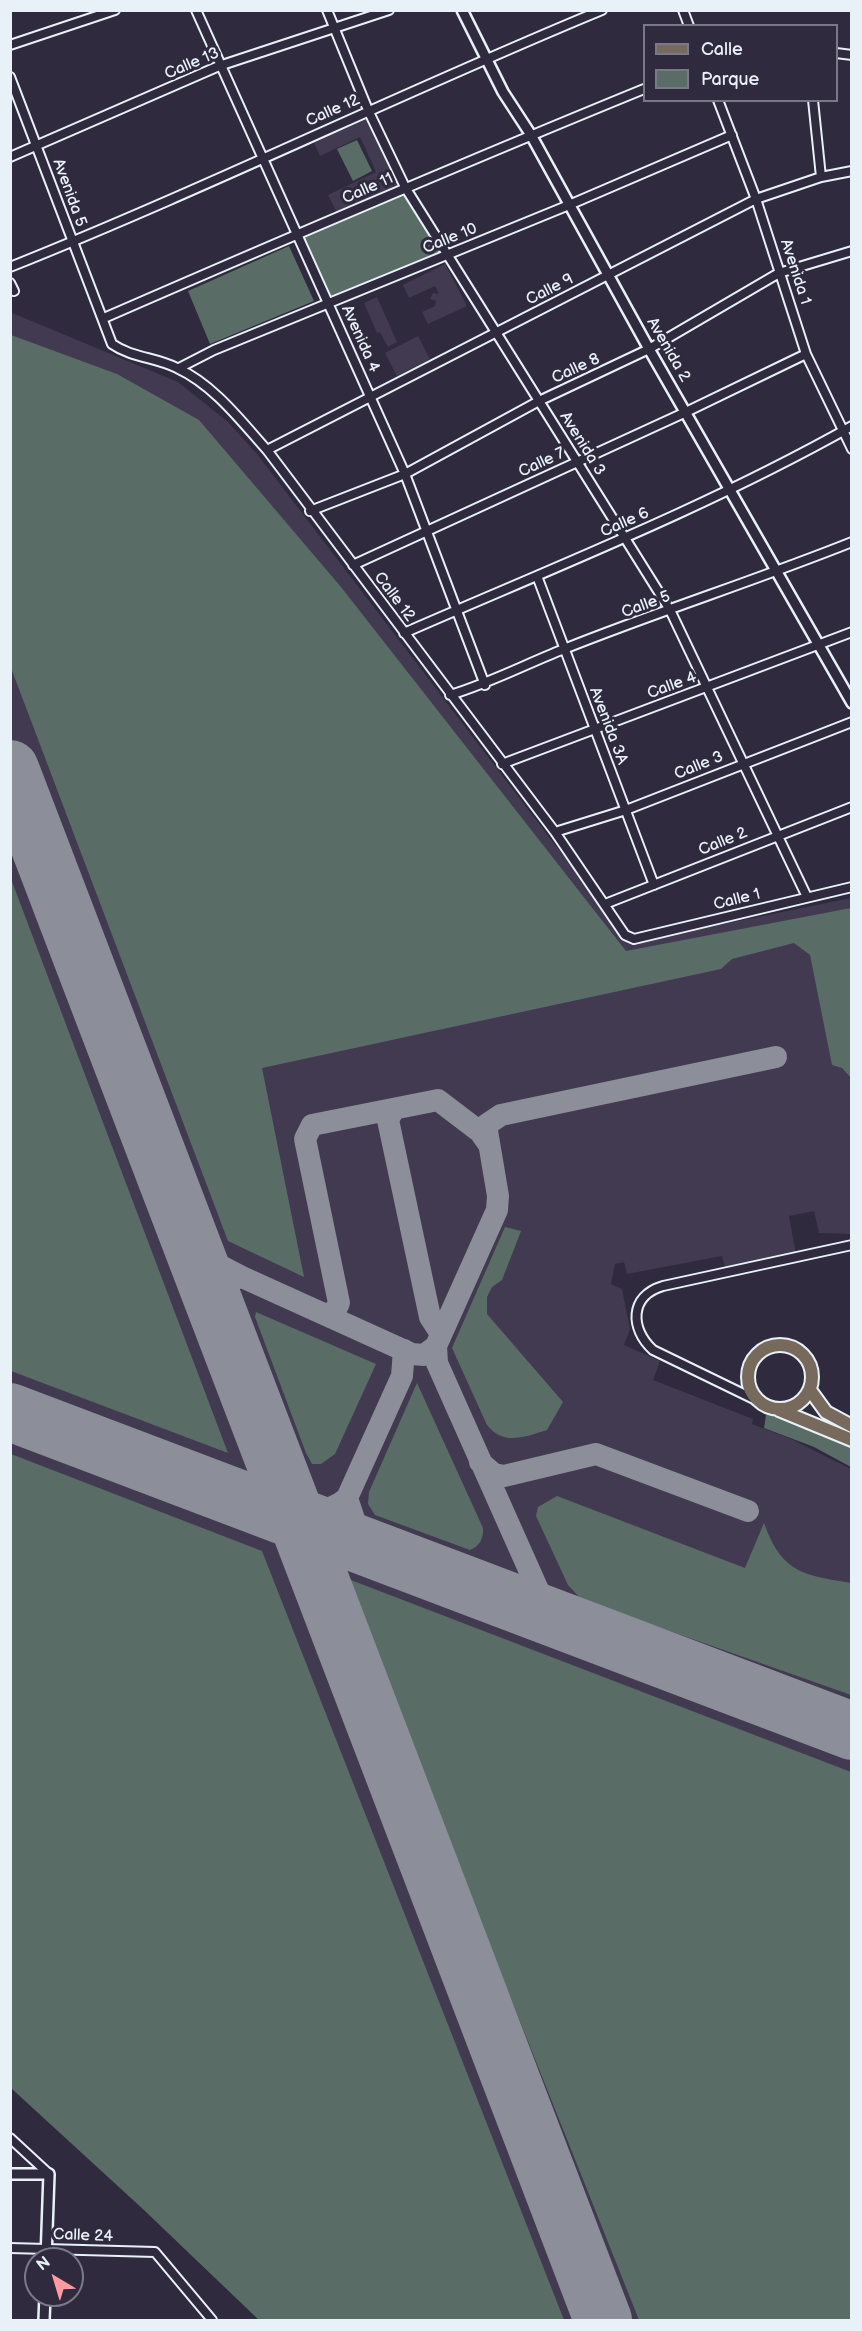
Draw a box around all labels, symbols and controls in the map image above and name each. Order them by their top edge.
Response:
legend [643,24,838,102]
text: Calle [701,39,743,60]
street label: Calle 13 [162,44,222,84]
text: Parque [701,69,759,90]
street label: Calle 12 [303,91,363,131]
street label: Avenida 5 [48,156,90,230]
street label: Calle 11 [340,169,396,209]
street label: Calle 10 [420,219,480,259]
street label: Avenida 1 [775,237,815,307]
street label: Calle 9 [523,270,577,310]
street label: Avenida 4 [337,302,383,376]
street label: Avenida 2 [642,314,694,386]
street label: Calle 8 [549,350,603,388]
street label: Avenida 3 [555,409,609,479]
street label: Calle 7 [516,444,568,482]
street label: Calle 6 [598,504,652,542]
street label: Calle 12 [369,569,419,625]
street label: Calle 5 [619,587,673,623]
street label: Calle 4 [645,668,699,704]
street label: Avenida 3A [584,685,632,767]
street label: Calle 3 [672,748,726,784]
street label: Calle 2 [696,824,750,860]
street label: Calle 1 [712,885,762,915]
street label: Calle 24 [53,2225,113,2247]
north arrow [24,2247,84,2307]
text: N [33,2253,54,2275]

